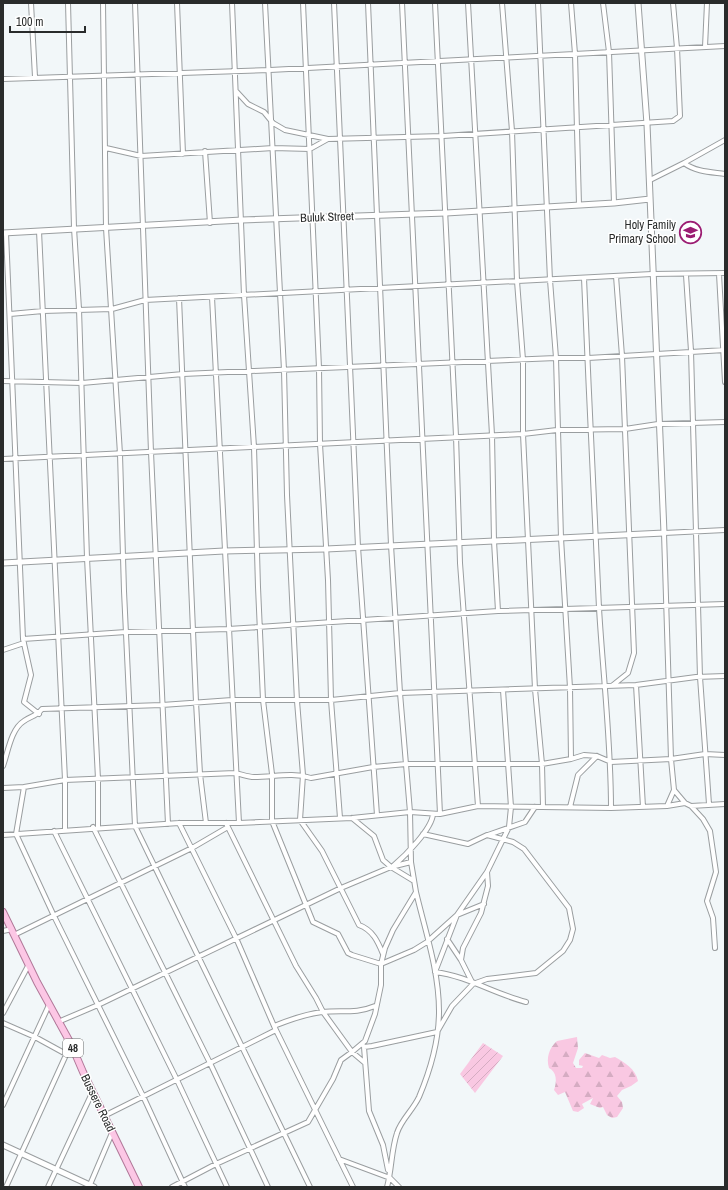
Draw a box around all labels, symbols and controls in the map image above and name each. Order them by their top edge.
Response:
scale bar [10,8,85,34]
text: 100 m [16,14,43,30]
street label: Buluk Street [300,208,354,226]
place label: Holy Family Primary School [609,217,676,247]
school or university icon: Holy Family Primary School [678,219,704,245]
road number: 48 [63,1039,83,1057]
street label: Bussere Road [77,1071,119,1135]

